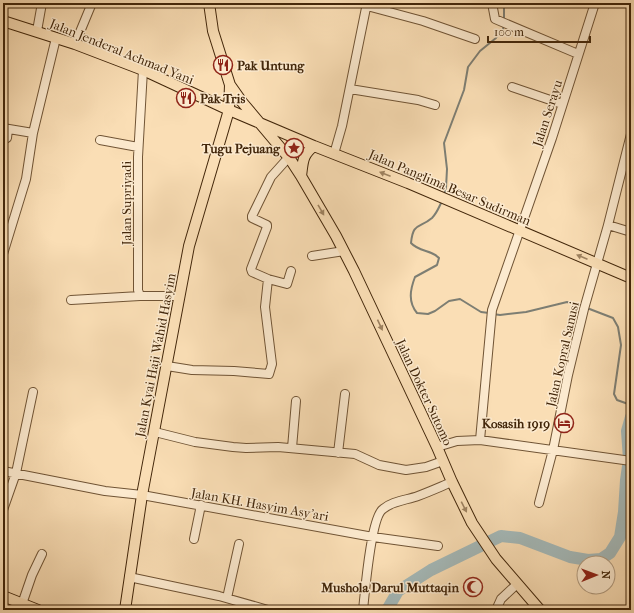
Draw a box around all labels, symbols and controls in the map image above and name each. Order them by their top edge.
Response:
street label: Jalan Jenderal Achmad Yani [47,15,196,87]
scale bar [488,18,590,44]
text: 100 m [494,25,524,39]
restaurant icon: Pak Untung [212,54,234,76]
place label: Pak Untung [237,58,305,74]
street label: Jalan Serayu [529,77,566,149]
restaurant icon: Pak Tris [175,87,197,109]
place label: Pak Tris [200,91,245,106]
place icon: Tugu Pejuang [283,137,305,159]
place label: Tugu Pejuang [201,141,281,157]
street label: Jalan Panglima Besar Sudirman [366,146,534,229]
street label: Jalan Supriyadi [119,161,134,246]
one-way arrow [379,171,391,177]
one-way arrow [317,204,324,216]
one-way arrow [577,254,588,260]
street label: Jalan Kyai Haji Wahid Hasyim [132,272,179,439]
street label: Jalan Kopral Sanusi [543,300,582,409]
one-way arrow [377,320,383,331]
street label: Jalan Dokter Sutomo [393,336,456,448]
hotel icon: Kosasih 1919 [553,412,575,434]
place label: Kosasih 1919 [482,416,550,432]
street label: Jalan KH. Hasyim Asy'ari [189,485,330,524]
one-way arrow [461,501,467,512]
north arrow [576,555,616,595]
text: N [599,571,612,580]
mosque icon: Mushola Darul Muttaqin [462,576,484,598]
place label: Mushola Darul Muttaqin [320,580,459,596]

